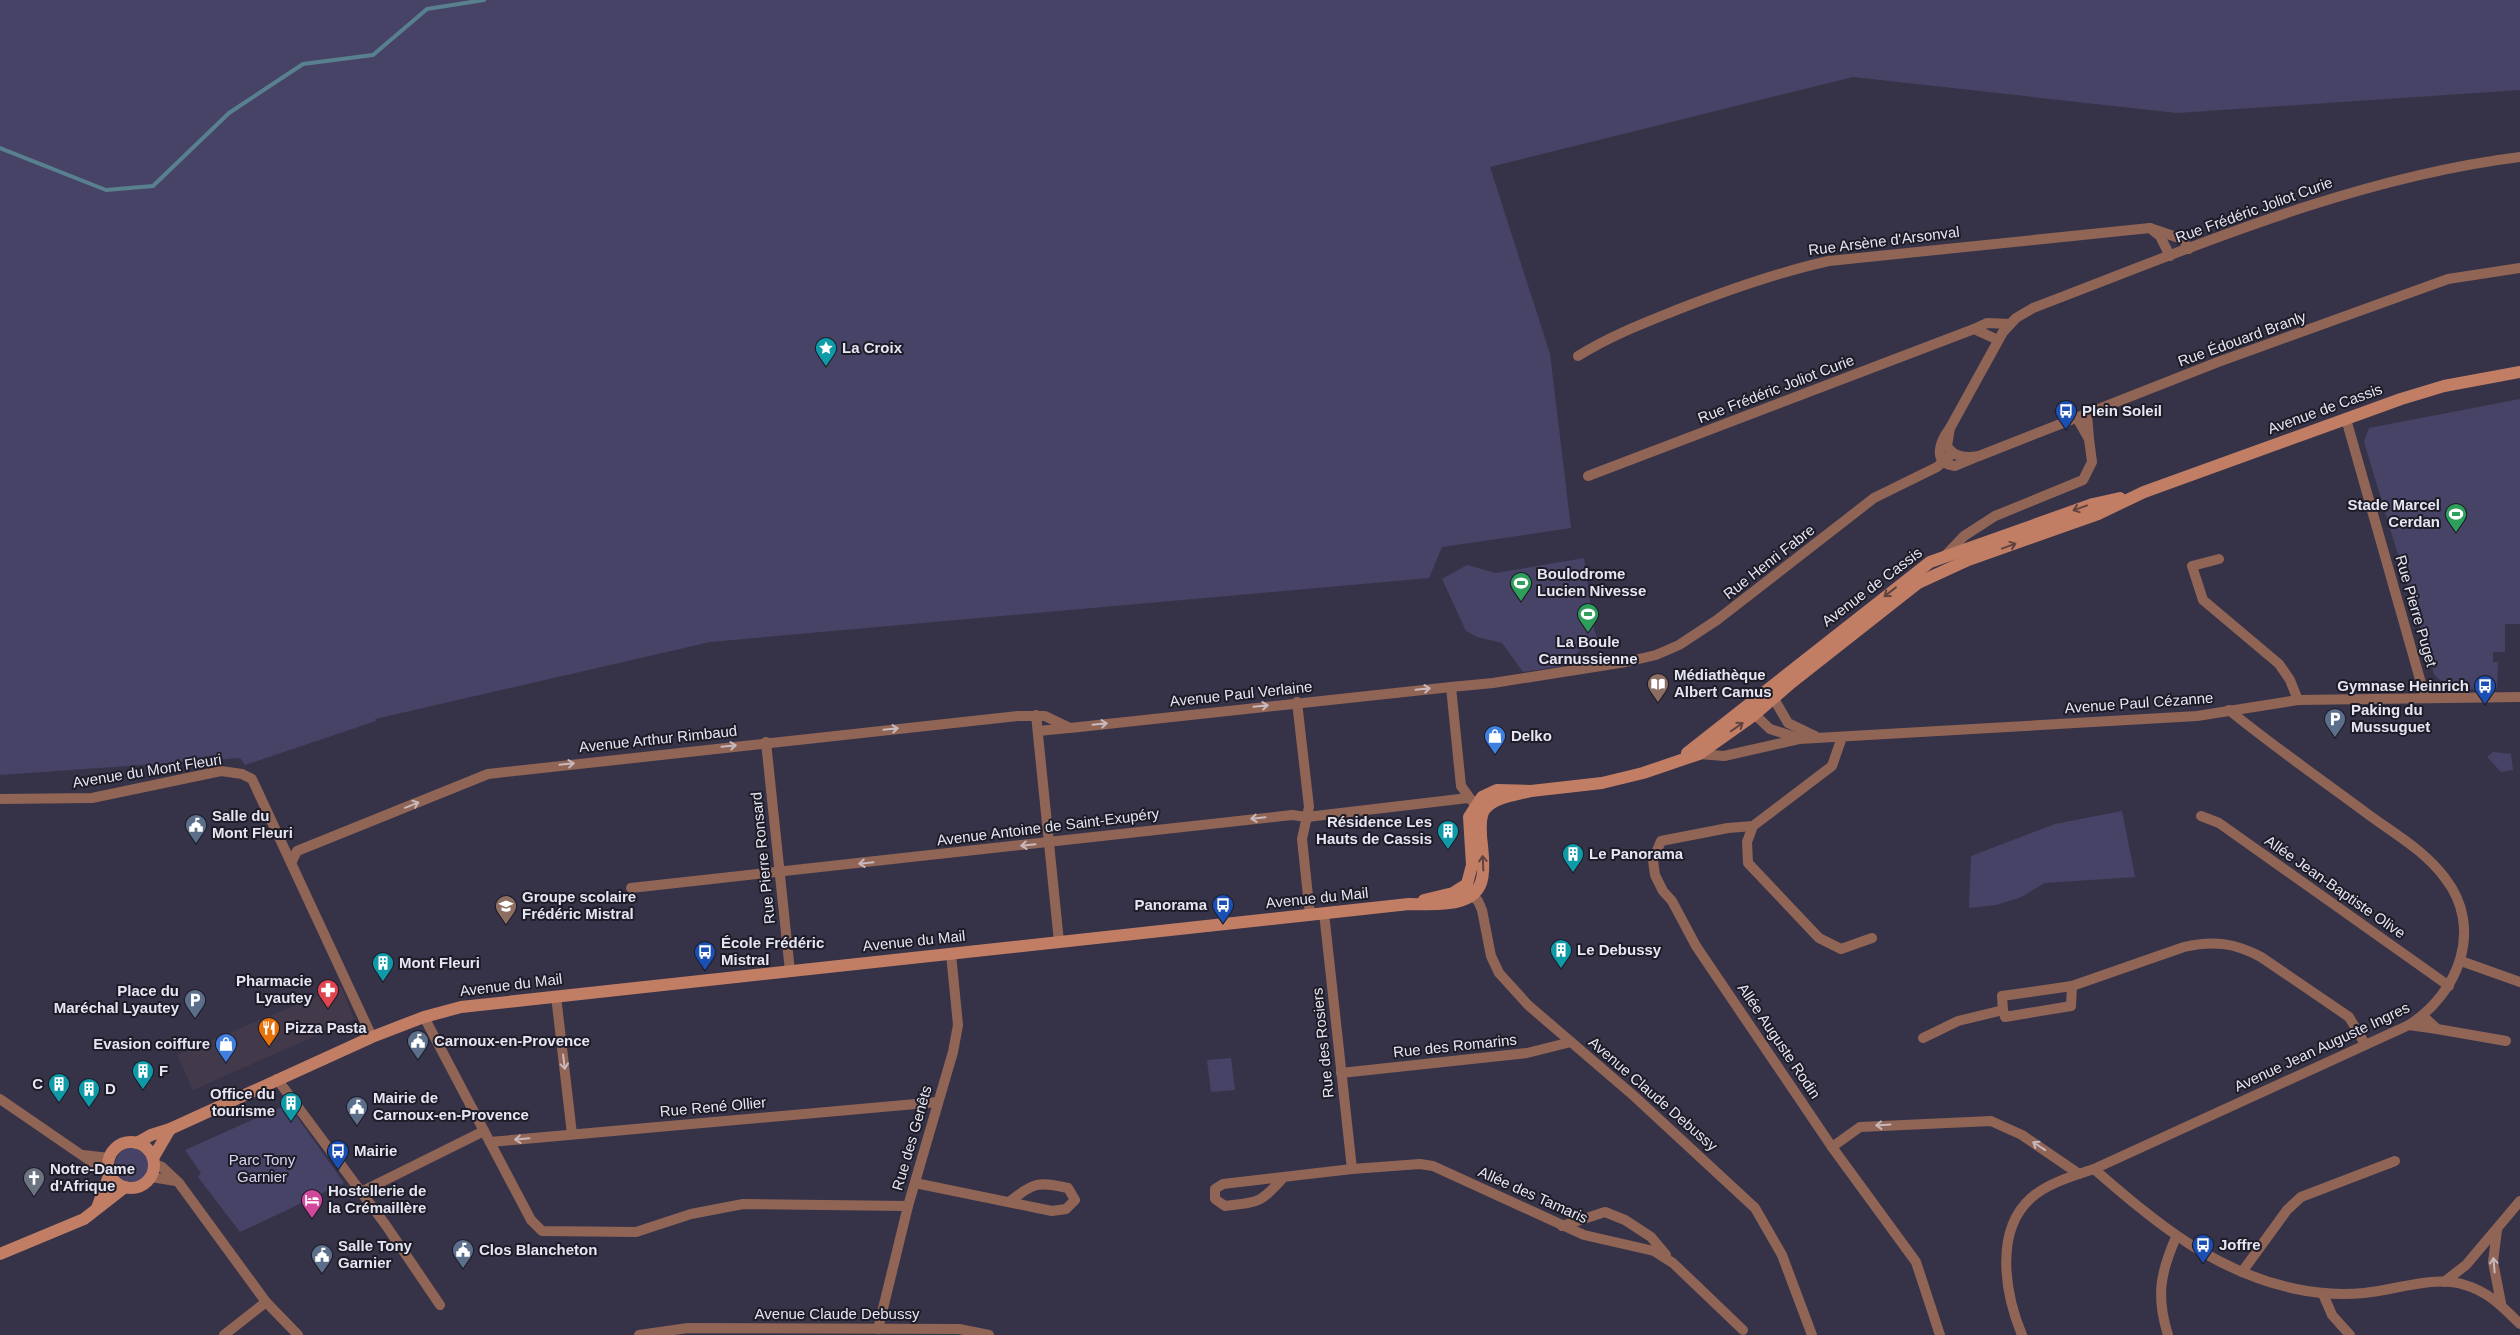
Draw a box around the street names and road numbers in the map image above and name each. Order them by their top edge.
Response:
street label: Rue Frédéric Joliot Curie [2173,173,2335,246]
street label: Rue Arsène d'Arsonval [1807,223,1960,258]
street label: Rue Édouard Branly [2175,307,2309,370]
street label: Rue Frédéric Joliot Curie [1695,351,1856,426]
street label: Avenue de Cassis [2265,380,2384,437]
street label: Rue Henri Fabre [1720,521,1818,602]
street label: Avenue de Cassis [1818,544,1925,630]
street label: Rue Pierre Puget [2392,553,2441,669]
street label: Avenue Paul Verlaine [1169,678,1313,709]
street label: Avenue Paul Cézanne [2064,689,2214,716]
street label: Avenue Arthur Rimbaud [578,722,738,755]
street label: Avenue du Mont Fleuri [71,750,223,791]
street label: Rue Pierre Ronsard [747,791,778,925]
street label: Avenue Antoine de Saint-Exupéry [936,804,1161,849]
street label: Allée Jean-Baptiste Olive [2262,832,2409,942]
street label: Avenue du Mail [1265,884,1369,911]
street label: Avenue du Mail [862,927,966,954]
street label: Avenue du Mail [459,970,563,999]
street label: Allée Auguste Rodin [1735,980,1824,1101]
street label: Rue des Rosiers [1308,987,1337,1099]
street label: Avenue Jean Auguste Ingres [2231,998,2412,1095]
street label: Rue des Romarins [1392,1031,1518,1060]
street label: Avenue Claude Debussy [1586,1033,1721,1154]
street label: Rue des Genêts [888,1083,935,1192]
street label: Rue René Ollier [659,1093,767,1120]
street label: Allée des Tamaris [1476,1163,1591,1226]
street label: Avenue Claude Debussy [755,1305,920,1322]

